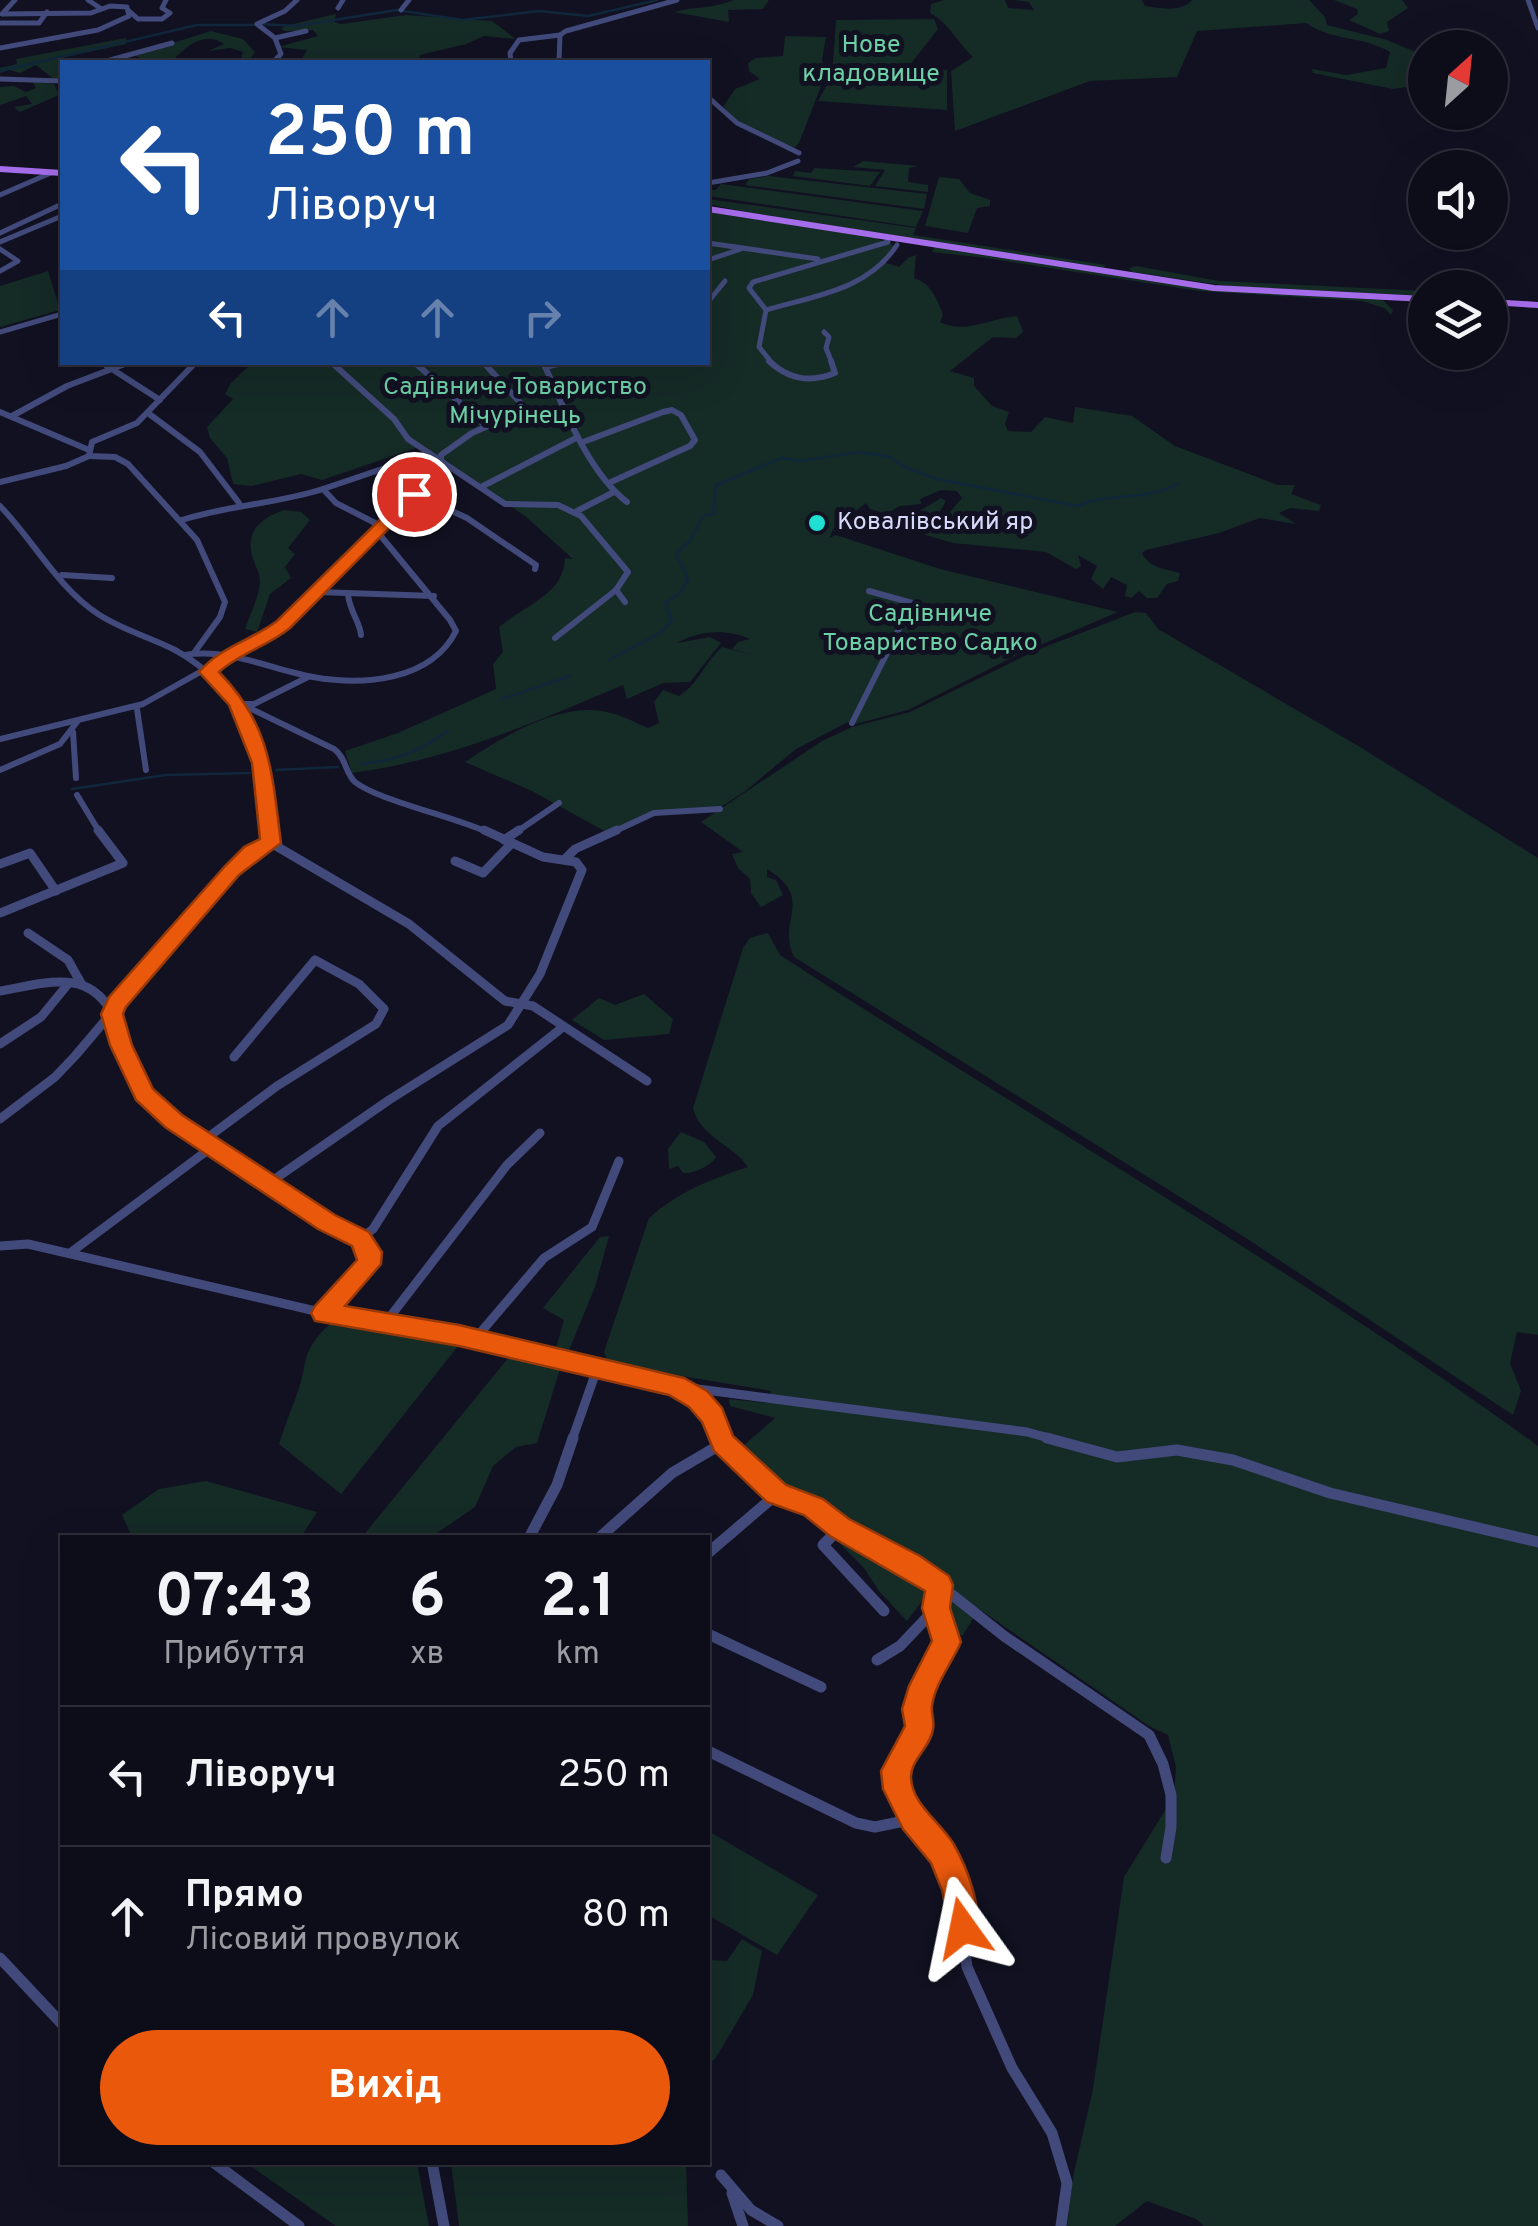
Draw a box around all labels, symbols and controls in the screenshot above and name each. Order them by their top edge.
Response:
park label: Нове кладовище [802,30,940,91]
north arrow [1408,30,1508,130]
map controls [1408,30,1508,370]
text: 250 m [265,92,475,181]
icon: left [100,100,230,230]
button: sound [1408,150,1508,250]
text: Ліворуч [265,179,438,236]
button: layers [1408,270,1508,370]
icon: left [200,290,255,345]
icon: ahead [305,290,360,345]
icon: ahead [410,290,465,345]
icon: right [515,290,570,345]
park label: Садівниче Товариство Мічурінець [383,372,647,433]
pin [372,452,457,537]
icon: arrive [387,467,442,522]
place label: Ковалівський яр [837,507,1033,539]
marker: Ковалівський яр [806,512,828,534]
park label: Садівниче Товариство Садко [822,599,1038,660]
text: 07:43 [155,1562,314,1638]
text: 6 [409,1562,446,1638]
text: 2.1 [540,1562,615,1638]
text: Прибуття [163,1635,306,1675]
text: хв [410,1635,444,1675]
text: km [556,1635,600,1675]
icon: left [100,1749,155,1804]
text: Ліворуч [185,1752,336,1801]
text: 250 m [558,1752,670,1801]
text: Прямо [185,1872,304,1921]
position arrow [911,1876,1015,1980]
icon: ahead [100,1889,155,1944]
text: 80 m [582,1892,670,1941]
text: Лісовий провулок [185,1921,461,1961]
button: Вихід [100,2030,670,2145]

